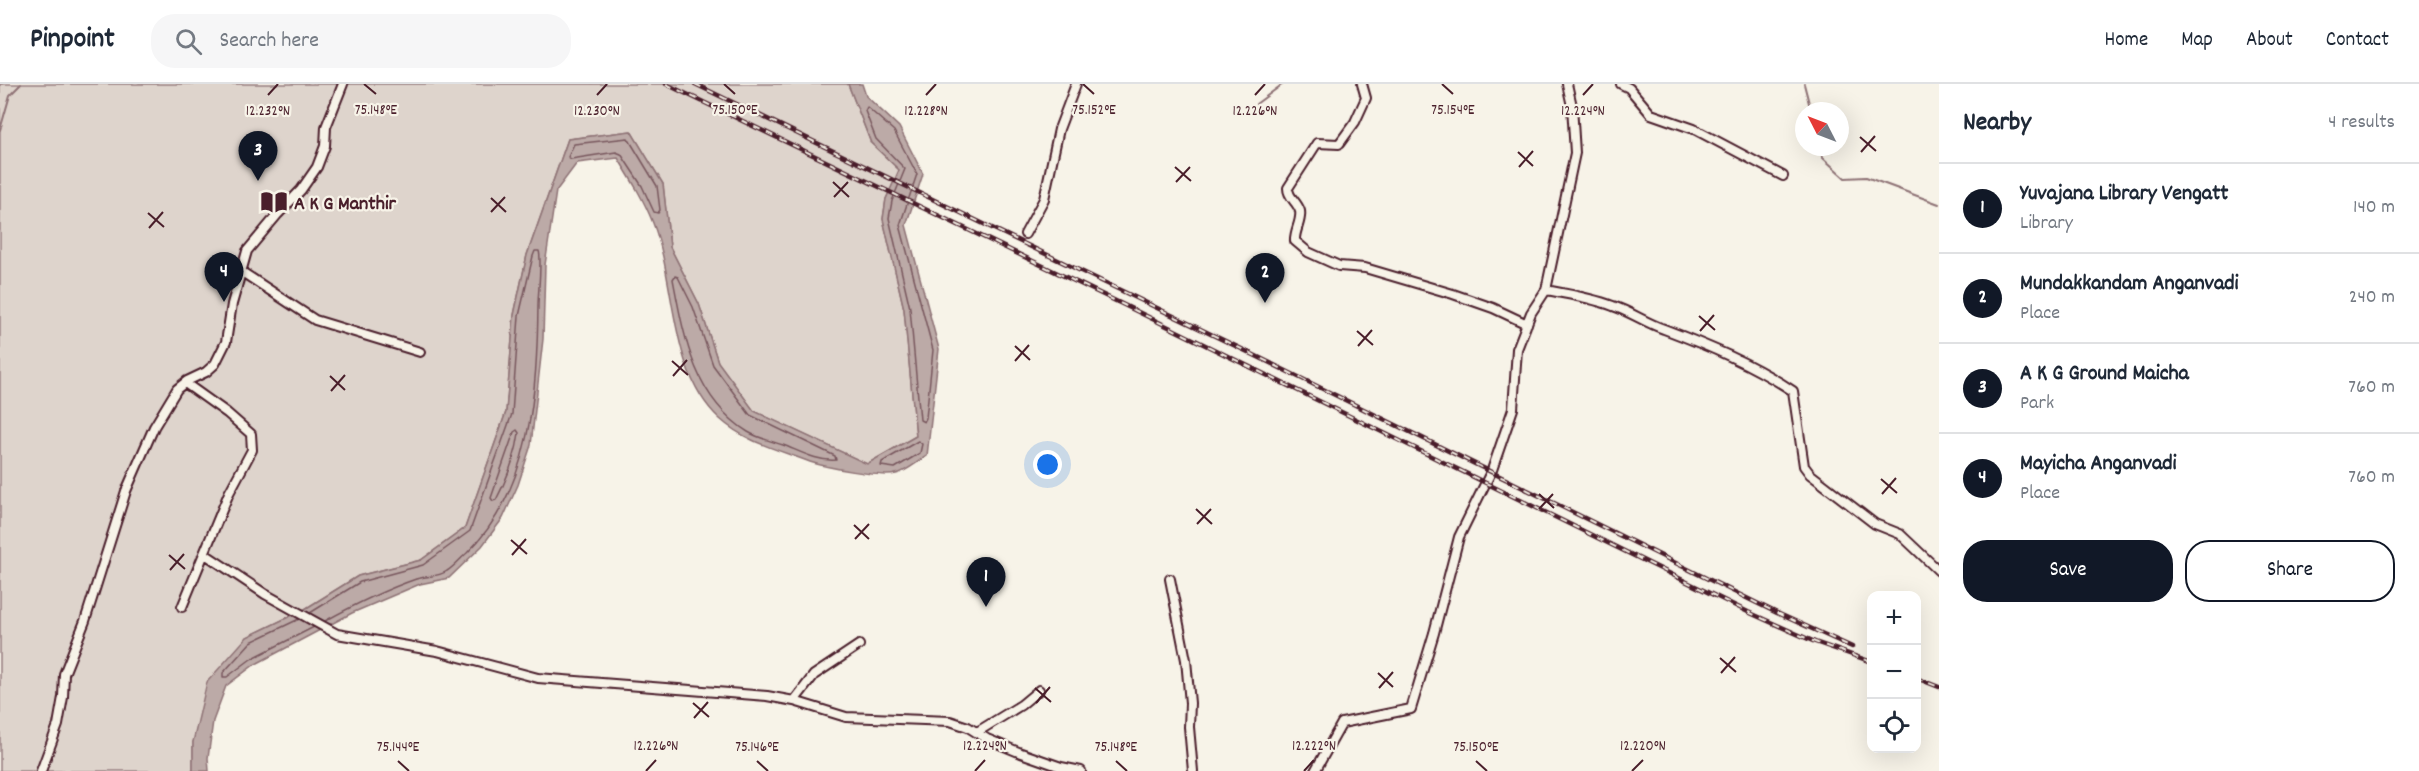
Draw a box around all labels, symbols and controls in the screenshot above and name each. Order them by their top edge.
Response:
search box [151,14,571,68]
text: Pinpoint [30,21,115,61]
icon: search [172,25,205,58]
text: Search here [220,26,319,57]
text: Home [2104,26,2148,56]
text: Map [2181,26,2213,56]
text: About [2246,26,2293,56]
text: Contact [2326,26,2389,56]
text: 75.148°E [355,100,397,122]
text: 75.150°E [712,100,758,122]
text: 75.152°E [1072,100,1116,122]
text: 75.154°E [1431,100,1475,122]
text: 12.232°N [246,101,290,123]
text: 12.230°N [574,101,620,123]
text: 12.228°N [904,101,948,123]
text: 12.226°N [1232,101,1278,123]
text: 12.224°N [1561,101,1605,123]
north arrow [1795,102,1849,156]
text: Nearby [1963,105,2031,142]
text: 4 results [2328,109,2395,137]
pin: 3 [238,132,278,181]
text: Yuvajana Library Vengatt [2020,179,2228,210]
library icon: A K G Manthir [259,187,289,217]
place label: A K G Manthir [294,191,397,219]
text: 1 [1980,194,1985,222]
text: 140 m [2353,194,2395,222]
text: Library [2020,210,2073,238]
pin: 4 [204,252,244,302]
pin: 2 [1246,254,1284,303]
text: Mundakkandam Anganvadi [2020,269,2239,300]
text: 2 [1978,284,1987,312]
text: 240 m [2349,284,2395,312]
text: Place [2020,300,2060,328]
text: A K G Ground Maicha [2020,359,2189,390]
text: 3 [1978,374,1987,402]
text: 760 m [2348,374,2395,402]
text: Park [2020,390,2054,418]
text: Mayicha Anganvadi [2020,449,2177,480]
your location [1033,450,1062,479]
text: 4 [1978,464,1987,492]
text: 760 m [2348,464,2395,492]
text: Place [2020,480,2060,508]
button: Save [1963,540,2173,602]
button: Share [2185,540,2395,602]
pin: 1 [966,558,1006,607]
map controls [1867,591,1921,753]
button: + [1867,591,1921,645]
button: − [1867,645,1921,699]
button: locate [1867,699,1921,753]
text: 12.226°N [633,736,679,758]
text: 12.224°N [963,736,1007,758]
text: 12.222°N [1292,736,1336,758]
text: 12.220°N [1620,736,1666,758]
text: 75.144°E [377,737,419,759]
text: 75.146°E [735,737,779,759]
text: 75.148°E [1095,737,1137,759]
text: 75.150°E [1453,737,1499,759]

